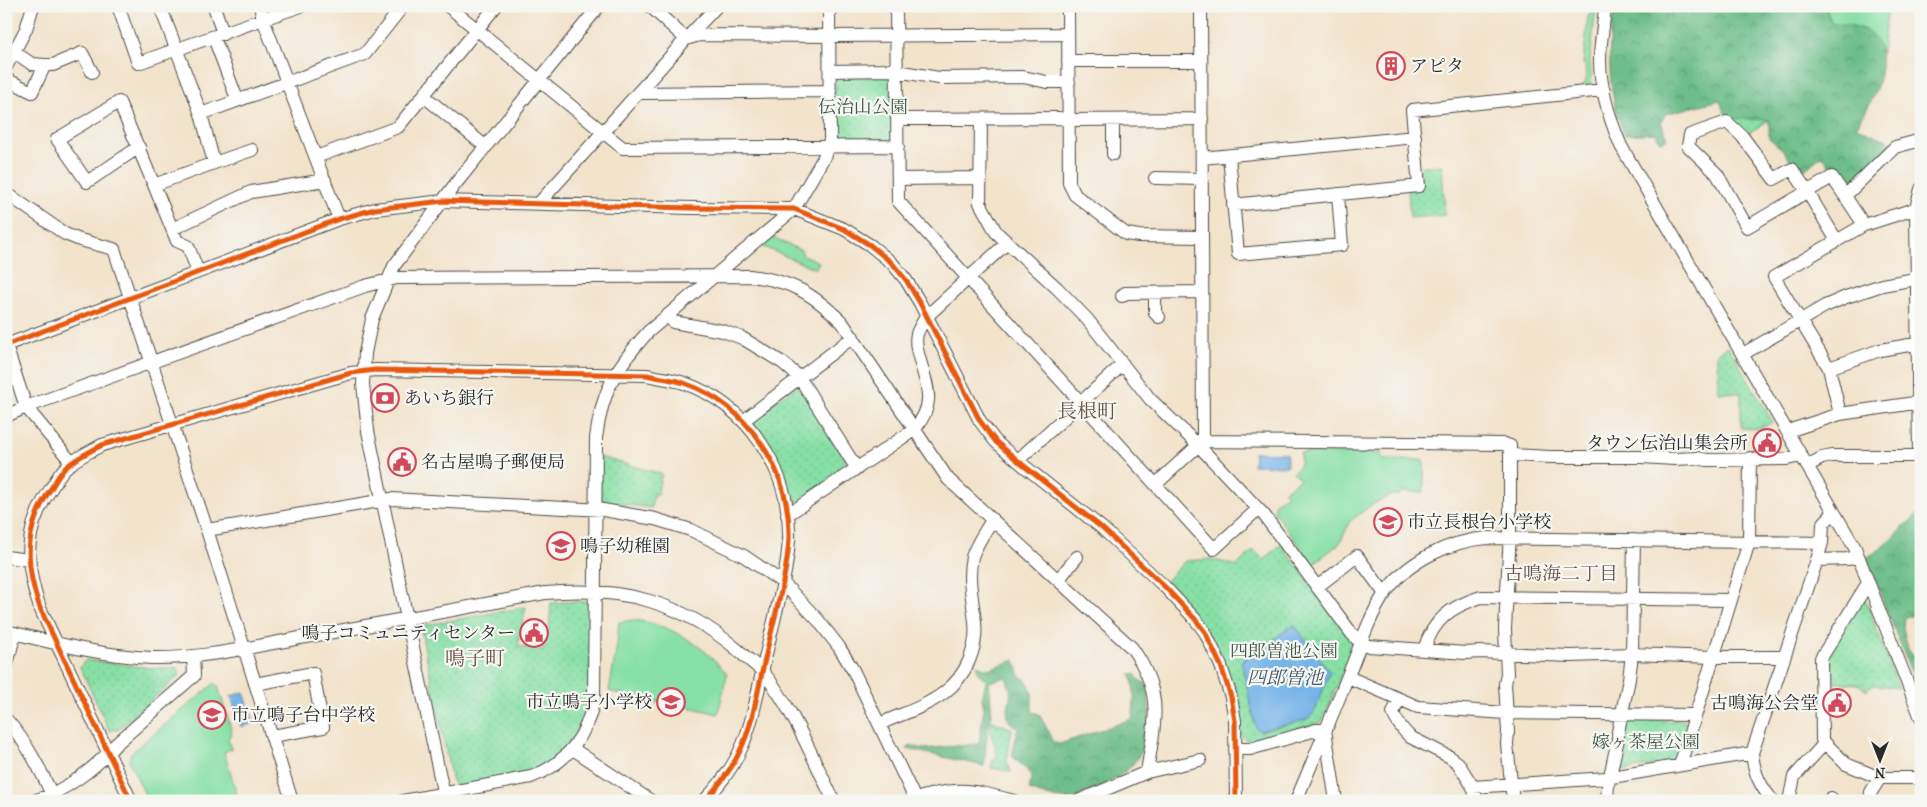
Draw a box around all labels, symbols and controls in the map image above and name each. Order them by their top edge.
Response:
building icon: アピタ [1376,51,1406,81]
place label: アピタ [1410,56,1464,77]
park label: 伝治山公園 [818,97,908,118]
bank icon: あいち銀行 [370,383,400,413]
place label: あいち銀行 [404,388,494,409]
district label: 長根町 [1057,400,1117,423]
public building icon: タウン伝治山集会所 [1752,428,1782,458]
place label: タウン伝治山集会所 [1586,433,1748,454]
public building icon: 名古屋鳴子郵便局 [387,447,417,477]
place label: 名古屋鳴子郵便局 [421,452,565,473]
school or university icon: 市立長根台小学校 [1373,507,1403,537]
place label: 市立長根台小学校 [1407,512,1551,533]
school or university icon: 鳴子幼稚園 [546,531,576,561]
place label: 鳴子幼稚園 [580,536,670,557]
district label: 古鳴海二丁目 [1504,563,1618,585]
public building icon: 鳴子コミュニティセンター [519,618,549,648]
place label: 鳴子コミュニティセンター [302,623,515,644]
park label: 四郎曽池公園 [1230,641,1338,662]
district label: 鳴子町 [445,647,505,670]
water label: 四郎曽池 [1247,667,1325,689]
school or university icon: 市立鳴子小学校 [656,687,686,717]
public building icon: 古鳴海公会堂 [1822,688,1852,718]
place label: 市立鳴子小学校 [526,692,652,713]
place label: 古鳴海公会堂 [1710,693,1818,714]
school or university icon: 市立鳴子台中学校 [197,700,227,730]
place label: 市立鳴子台中学校 [231,705,375,726]
park label: 嫁ヶ茶屋公園 [1592,732,1700,753]
north arrow [1854,734,1904,784]
text: N [1874,764,1885,781]

